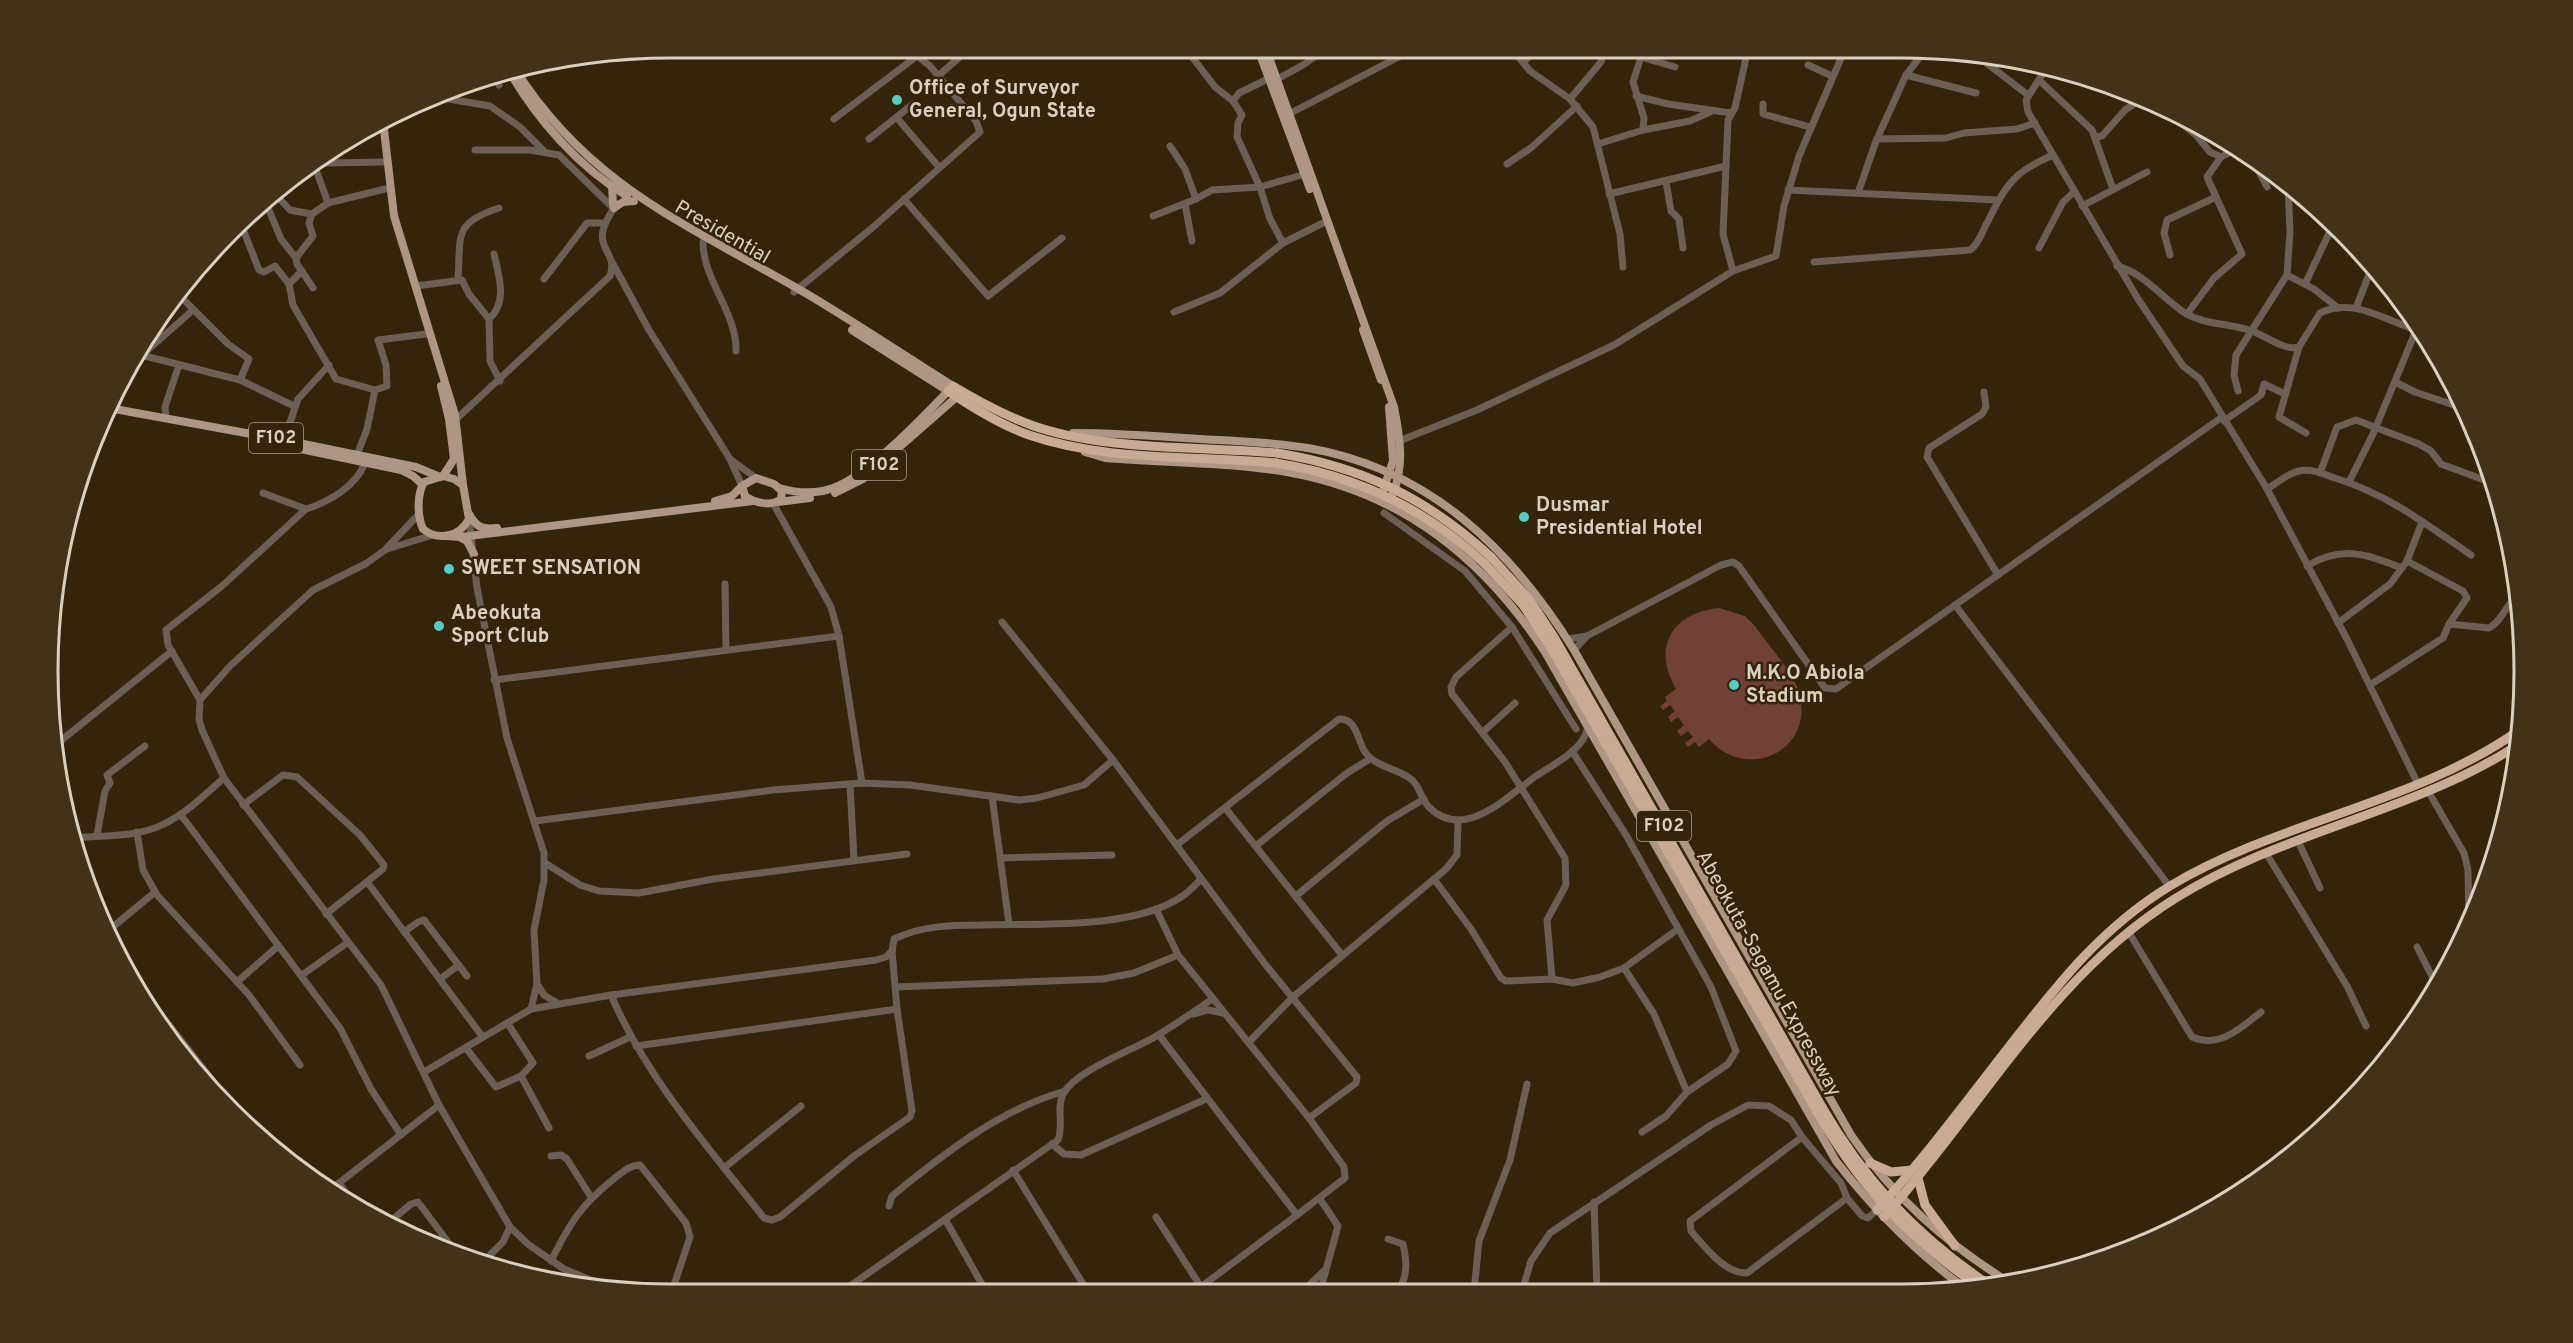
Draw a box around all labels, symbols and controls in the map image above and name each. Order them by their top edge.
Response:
place label: Office of Surveyor General, Ogun State [909,76,1096,125]
marker: Office of Surveyor General, Ogun State [890,93,904,107]
street label: Presidential [670,195,774,271]
road number: F102 [249,423,303,453]
road number: F102 [852,450,906,480]
place label: Dusmar Presidential Hotel [1536,493,1703,542]
marker: Dusmar Presidential Hotel [1517,510,1531,524]
place label: SWEET SENSATION [461,556,641,582]
marker: SWEET SENSATION [442,562,456,576]
place label: Abeokuta Sport Club [451,601,549,650]
marker: Abeokuta Sport Club [432,619,446,633]
place label: M.K.O Abiola Stadium [1746,661,1865,710]
marker: M.K.O Abiola Stadium [1727,678,1741,692]
road number: F102 [1637,811,1691,841]
street label: Abeokuta-Sagamu Expressway [1689,846,1847,1102]

